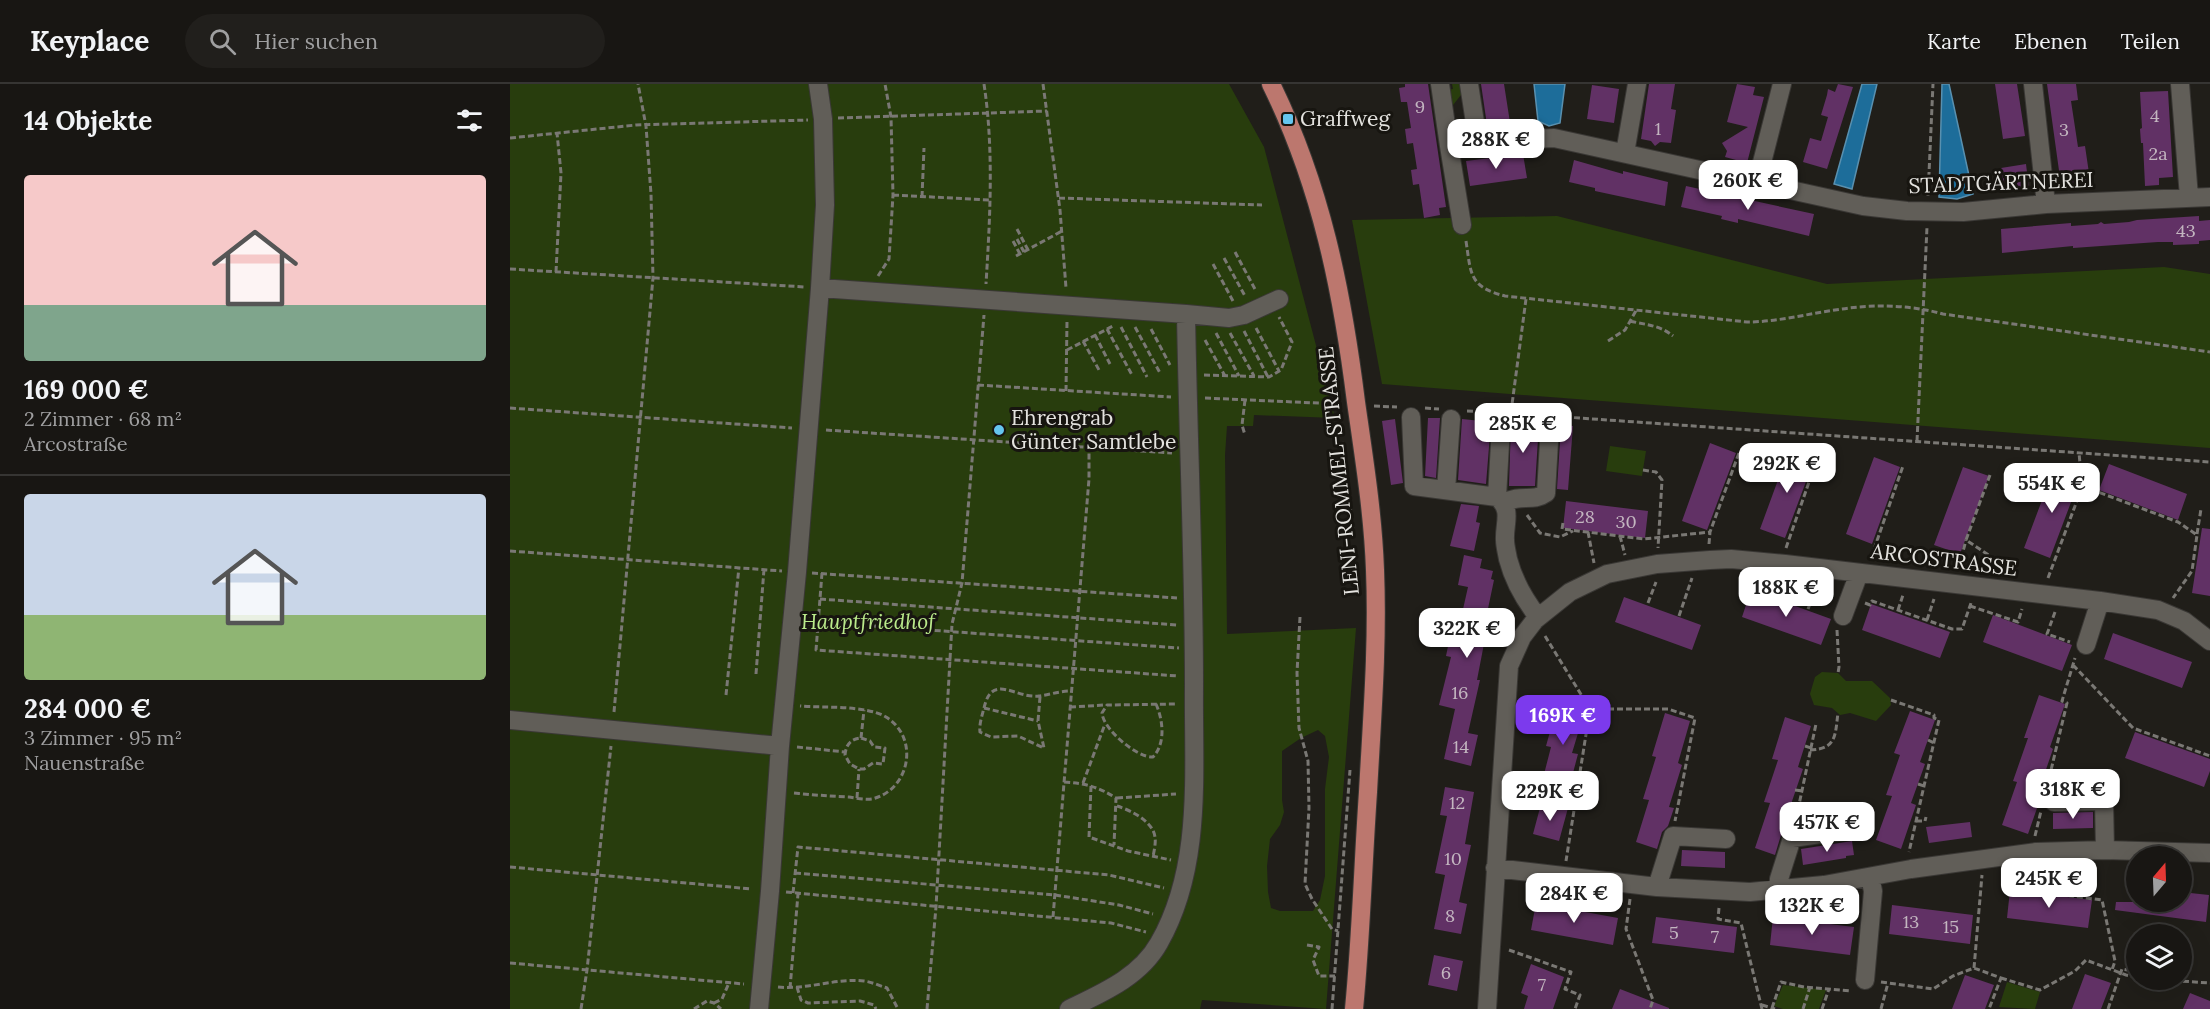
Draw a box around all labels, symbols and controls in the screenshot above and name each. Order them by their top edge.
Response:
search box [185,14,605,68]
text: Keyplace [30,23,149,59]
icon: search [206,25,239,58]
text: Hier suchen [254,27,378,55]
text: Karte [1927,28,1981,55]
text: Ebenen [2014,28,2087,55]
text: Teilen [2120,28,2180,55]
house number: 9 [1415,95,1425,118]
text: 14 Objekte [24,104,152,137]
icon: filters [453,104,486,137]
house number: 4 [2150,104,2160,127]
place label: Graffweg [1300,105,1390,132]
marker: Graffweg [1281,112,1295,126]
house number: 1 [1655,117,1661,140]
house number: 3 [2059,118,2069,141]
pin: 288K € [1447,119,1545,170]
text: 288K € [1461,126,1531,151]
house number: 2a [2149,142,2167,165]
pin: 260K € [1699,160,1797,211]
street label: STADTGÄRTNEREI [1908,166,2094,199]
text: 260K € [1713,167,1783,192]
icon: home [201,214,309,322]
house number: 43 [2176,219,2196,242]
street label: LENI-ROMMEL-STRASSE [1312,345,1365,597]
text: 169 000 € [24,373,149,406]
pin: 285K € [1474,403,1572,454]
place label: Ehrengrab Günter Samtlebe [1011,404,1176,455]
text: 2 Zimmer · 68 m² [24,406,182,431]
text: 285K € [1489,410,1557,435]
marker: Ehrengrab Günter Samtlebe [992,423,1006,437]
text: Arcostraße [24,431,128,456]
pin: 292K € [1738,443,1836,494]
text: 292K € [1753,450,1821,475]
pin: 554K € [2003,463,2101,514]
text: 554K € [2018,470,2086,495]
house number: 28 [1575,505,1595,528]
house number: 30 [1615,510,1637,533]
icon: home [201,533,309,641]
street label: ARCOSTRASSE [1868,537,2019,582]
pin: 188K € [1737,567,1835,618]
text: 188K € [1753,574,1819,599]
park label: Hauptfriedhof [801,608,937,635]
pin: 322K € [1418,608,1516,659]
text: 322K € [1433,615,1501,640]
house number: 16 [1452,681,1468,704]
text: 284 000 € [24,692,151,725]
pin: 169K € [1514,695,1612,746]
text: 169K € [1530,702,1596,727]
text: 3 Zimmer · 95 m² [24,725,182,750]
house number: 14 [1453,735,1469,758]
text: Nauenstraße [24,750,145,775]
pin: 318K € [2024,769,2122,820]
pin: 229K € [1501,771,1599,822]
text: 318K € [2040,776,2106,801]
text: 229K € [1516,778,1584,803]
house number: 12 [1449,791,1465,814]
pin: 457K € [1778,802,1876,853]
text: 457K € [1794,809,1860,834]
north arrow [2126,846,2192,912]
map controls [2126,846,2192,990]
house number: 10 [1444,847,1462,870]
pin: 245K € [2000,858,2098,909]
text: 245K € [2015,865,2083,890]
pin: 284K € [1525,873,1623,924]
text: 284K € [1540,880,1608,905]
pin: 132K € [1763,885,1861,936]
text: 132K € [1779,892,1845,917]
house number: 8 [1445,904,1455,927]
house number: 13 [1903,910,1919,933]
house number: 15 [1943,915,1959,938]
house number: 5 [1669,921,1679,944]
button: layers [2126,924,2192,990]
house number: 7 [1711,925,1719,948]
house number: 6 [1441,961,1451,984]
house number: 7 [1538,973,1546,996]

